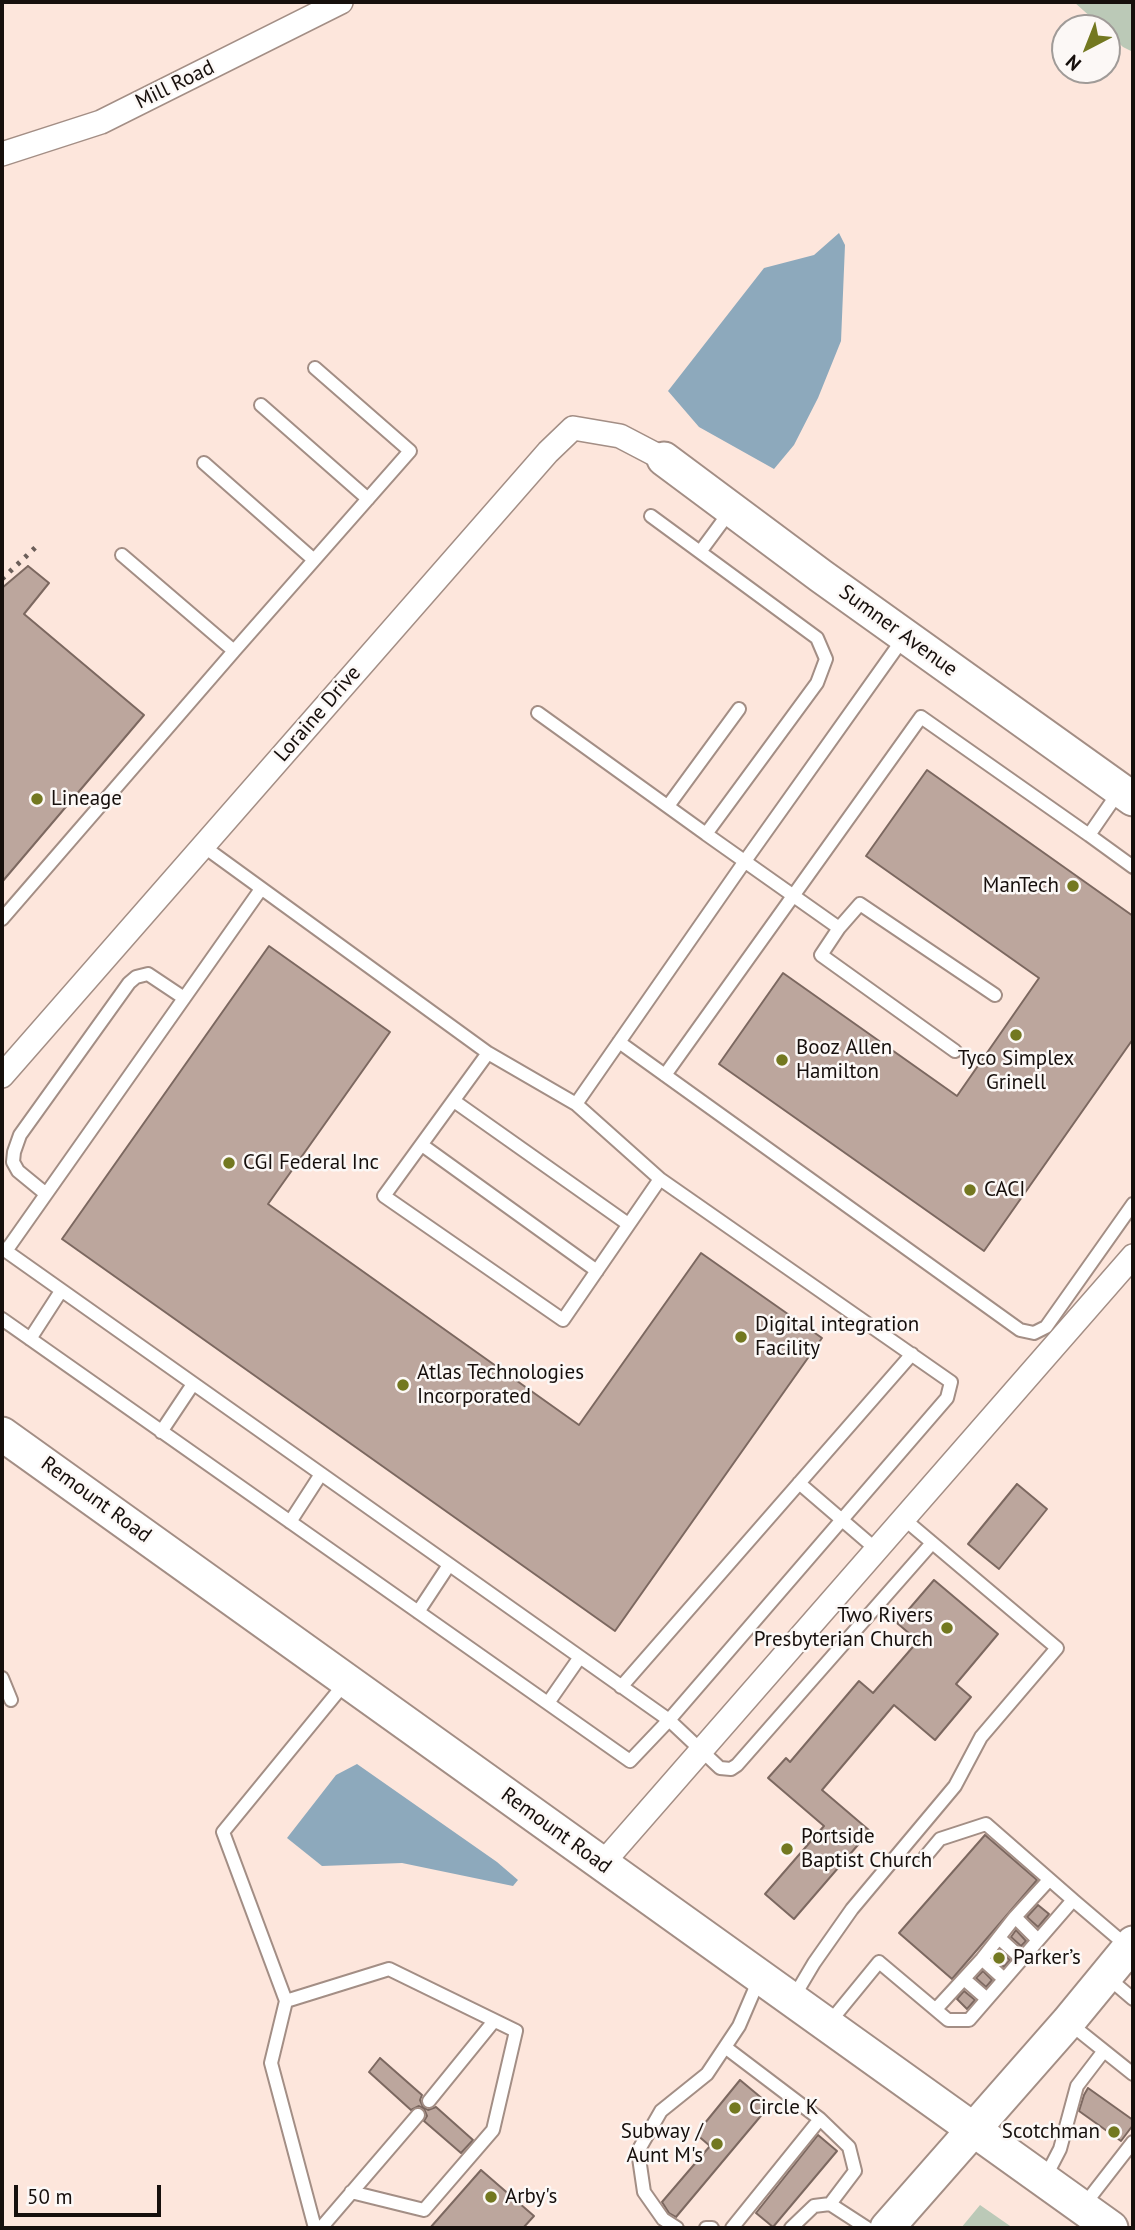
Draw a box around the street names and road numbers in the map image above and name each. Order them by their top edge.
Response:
street label: Mill Road [131,55,219,115]
street label: Sumner Avenue [834,580,962,682]
street label: Loraine Drive [269,661,367,767]
street label: Remount Road [36,1451,156,1549]
street label: Remount Road [496,1782,616,1880]

